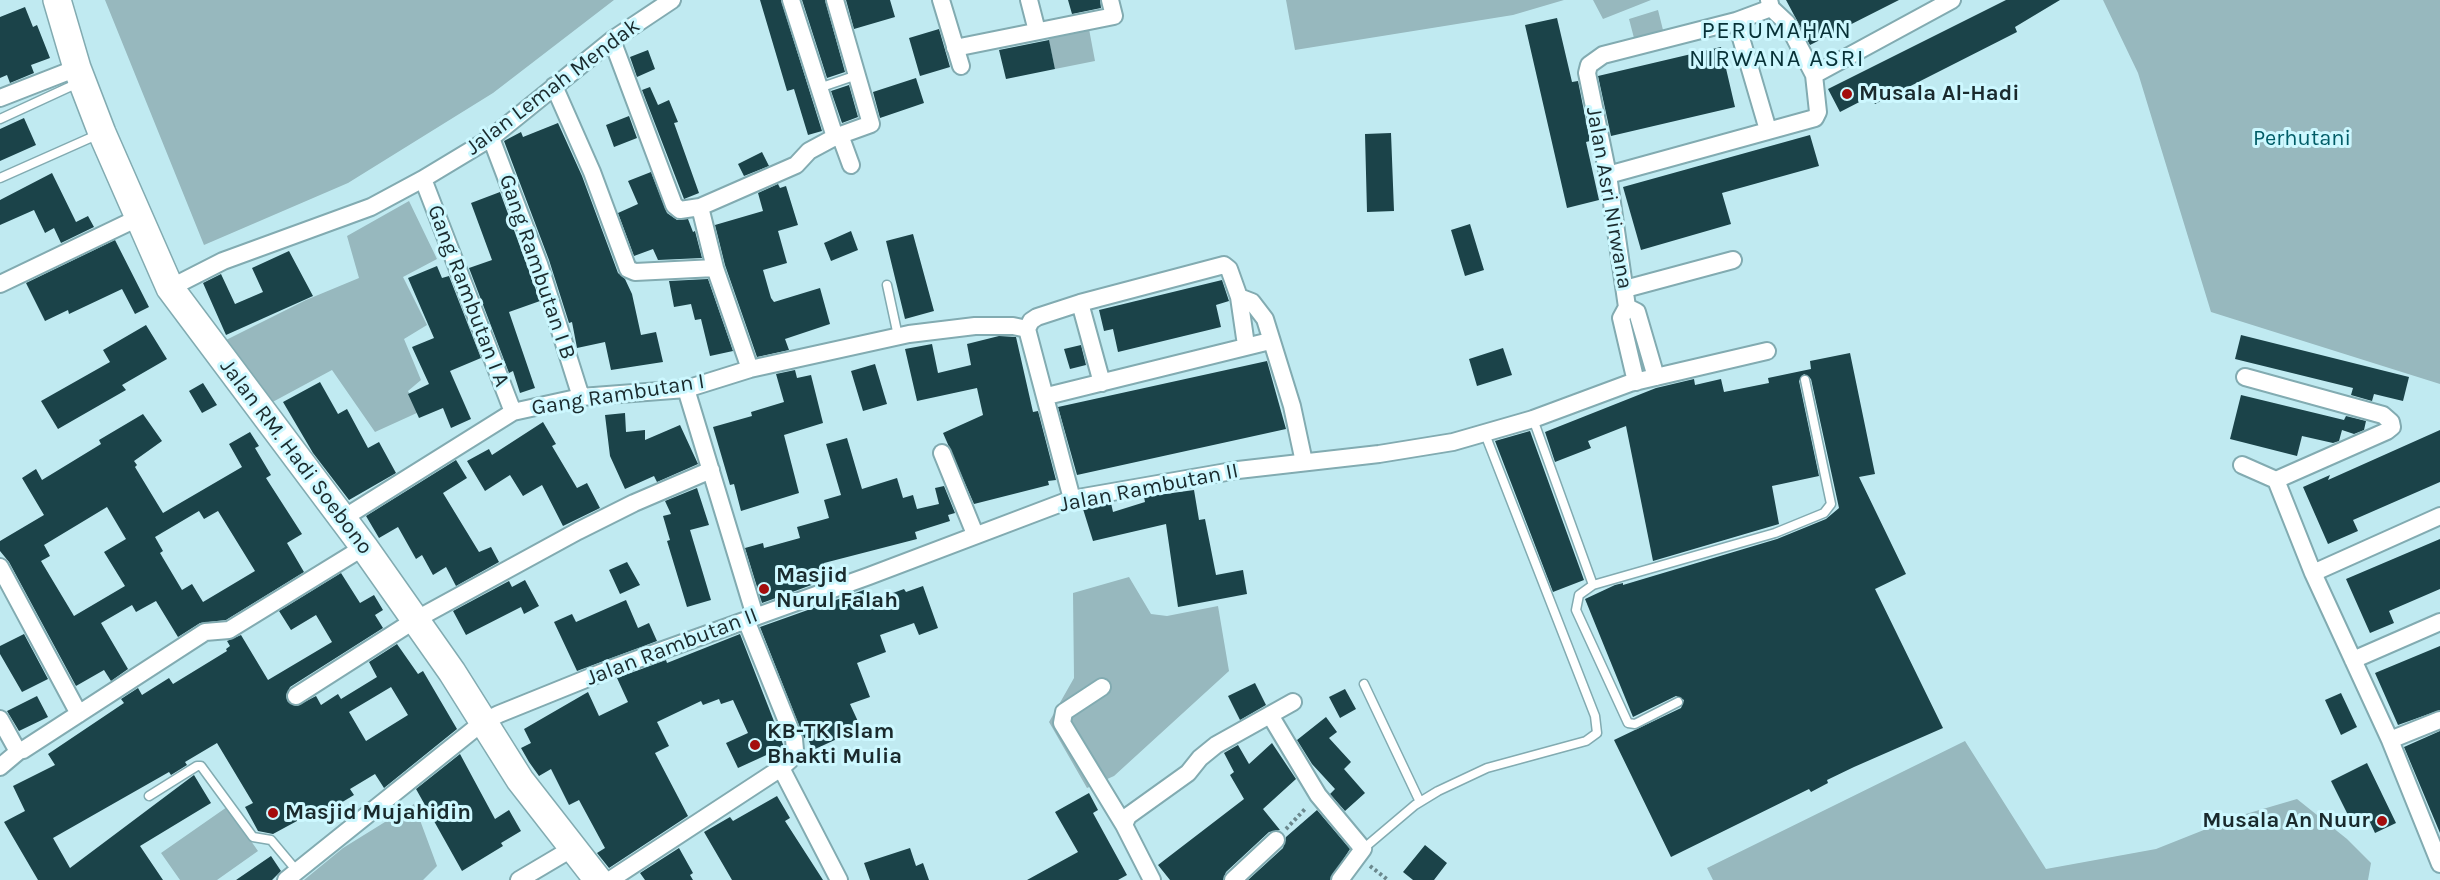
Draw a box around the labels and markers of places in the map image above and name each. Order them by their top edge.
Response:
place label: Musala Al-Hadi [1859,81,2019,107]
marker: Musala Al-Hadi [1840,87,1854,101]
place label: Masjid Nurul Falah [776,563,898,614]
marker: Masjid Nurul Falah [757,582,771,596]
place label: KB-TK Islam Bhakti Mulia [767,719,902,770]
marker: KB-TK Islam Bhakti Mulia [748,738,762,752]
place label: Masjid Mujahidin [285,800,471,826]
marker: Masjid Mujahidin [266,806,280,820]
place label: Musala An Nuur [2202,808,2370,834]
marker: Musala An Nuur [2375,814,2389,828]

